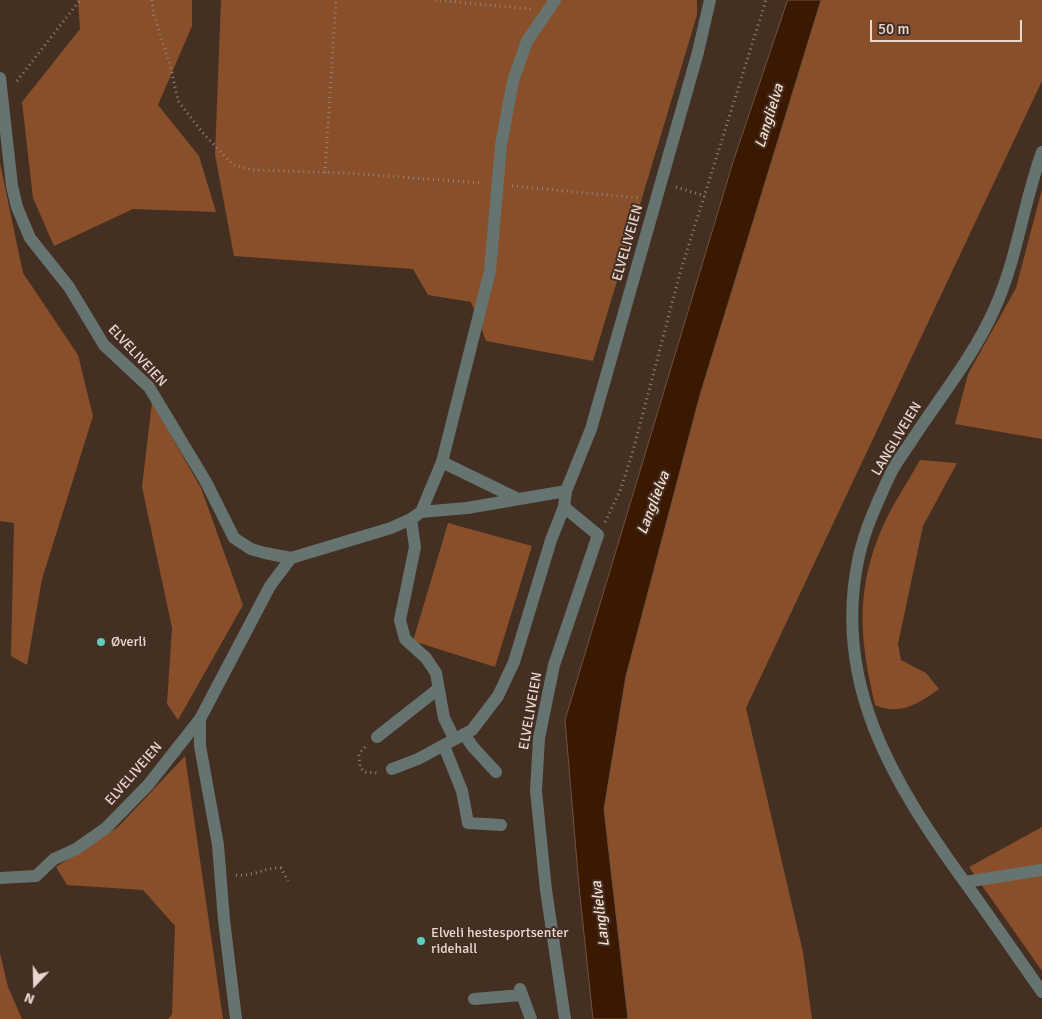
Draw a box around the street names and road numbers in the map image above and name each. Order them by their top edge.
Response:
street label: ELVELIVEIEN [609,203,647,283]
street label: ELVELIVEIEN [104,321,170,391]
street label: LANGLIVEIEN [868,399,926,479]
street label: ELVELIVEIEN [516,671,546,751]
street label: ELVELIVEIEN [102,739,166,809]

